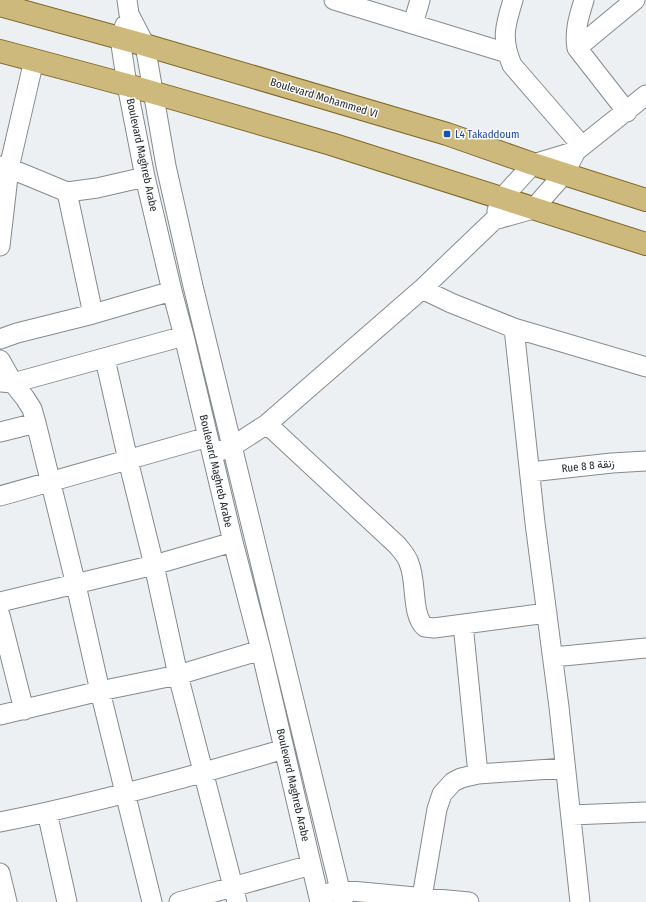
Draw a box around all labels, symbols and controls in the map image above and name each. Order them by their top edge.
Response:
street label: Boulevard Mohammed VI [269,75,379,121]
street label: Boulevard Maghreb Arabe [124,97,160,213]
place label: L4 Takaddoum [455,128,519,141]
marker: L4 Takaddoum [442,129,452,139]
street label: Boulevard Maghreb Arabe [197,413,235,529]
street label: Rue 8 8 زنقة [561,457,615,475]
street label: Boulevard Maghreb Arabe [274,727,312,843]

